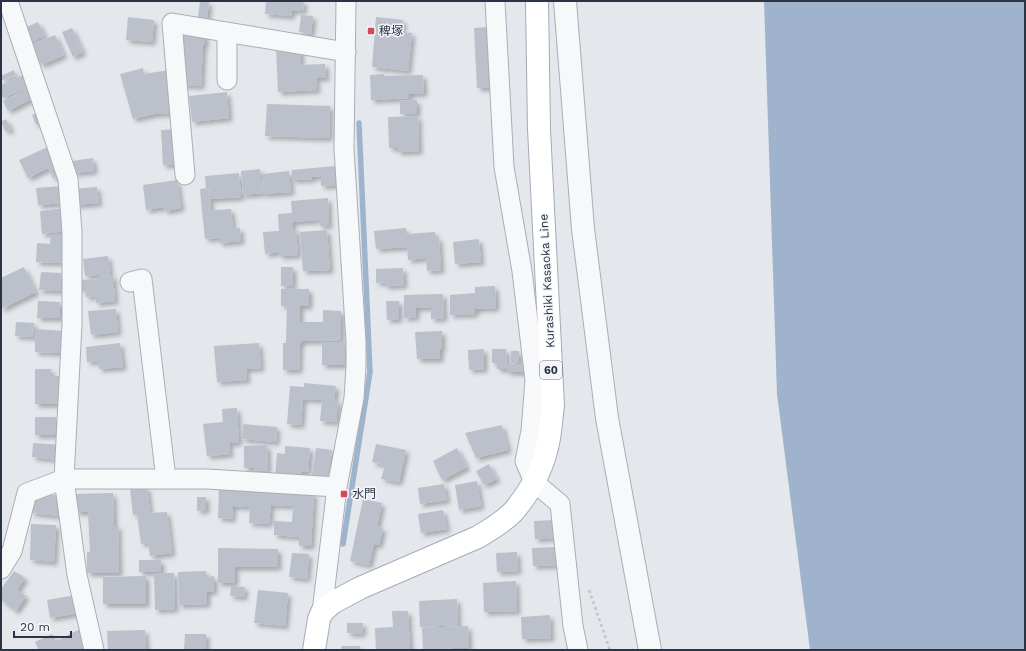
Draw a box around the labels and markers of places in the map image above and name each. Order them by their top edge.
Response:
place label: 稗塚 [379,24,403,38]
marker: 稗塚 [366,26,376,36]
place label: 水門 [352,487,376,501]
marker: 水門 [339,489,349,499]

